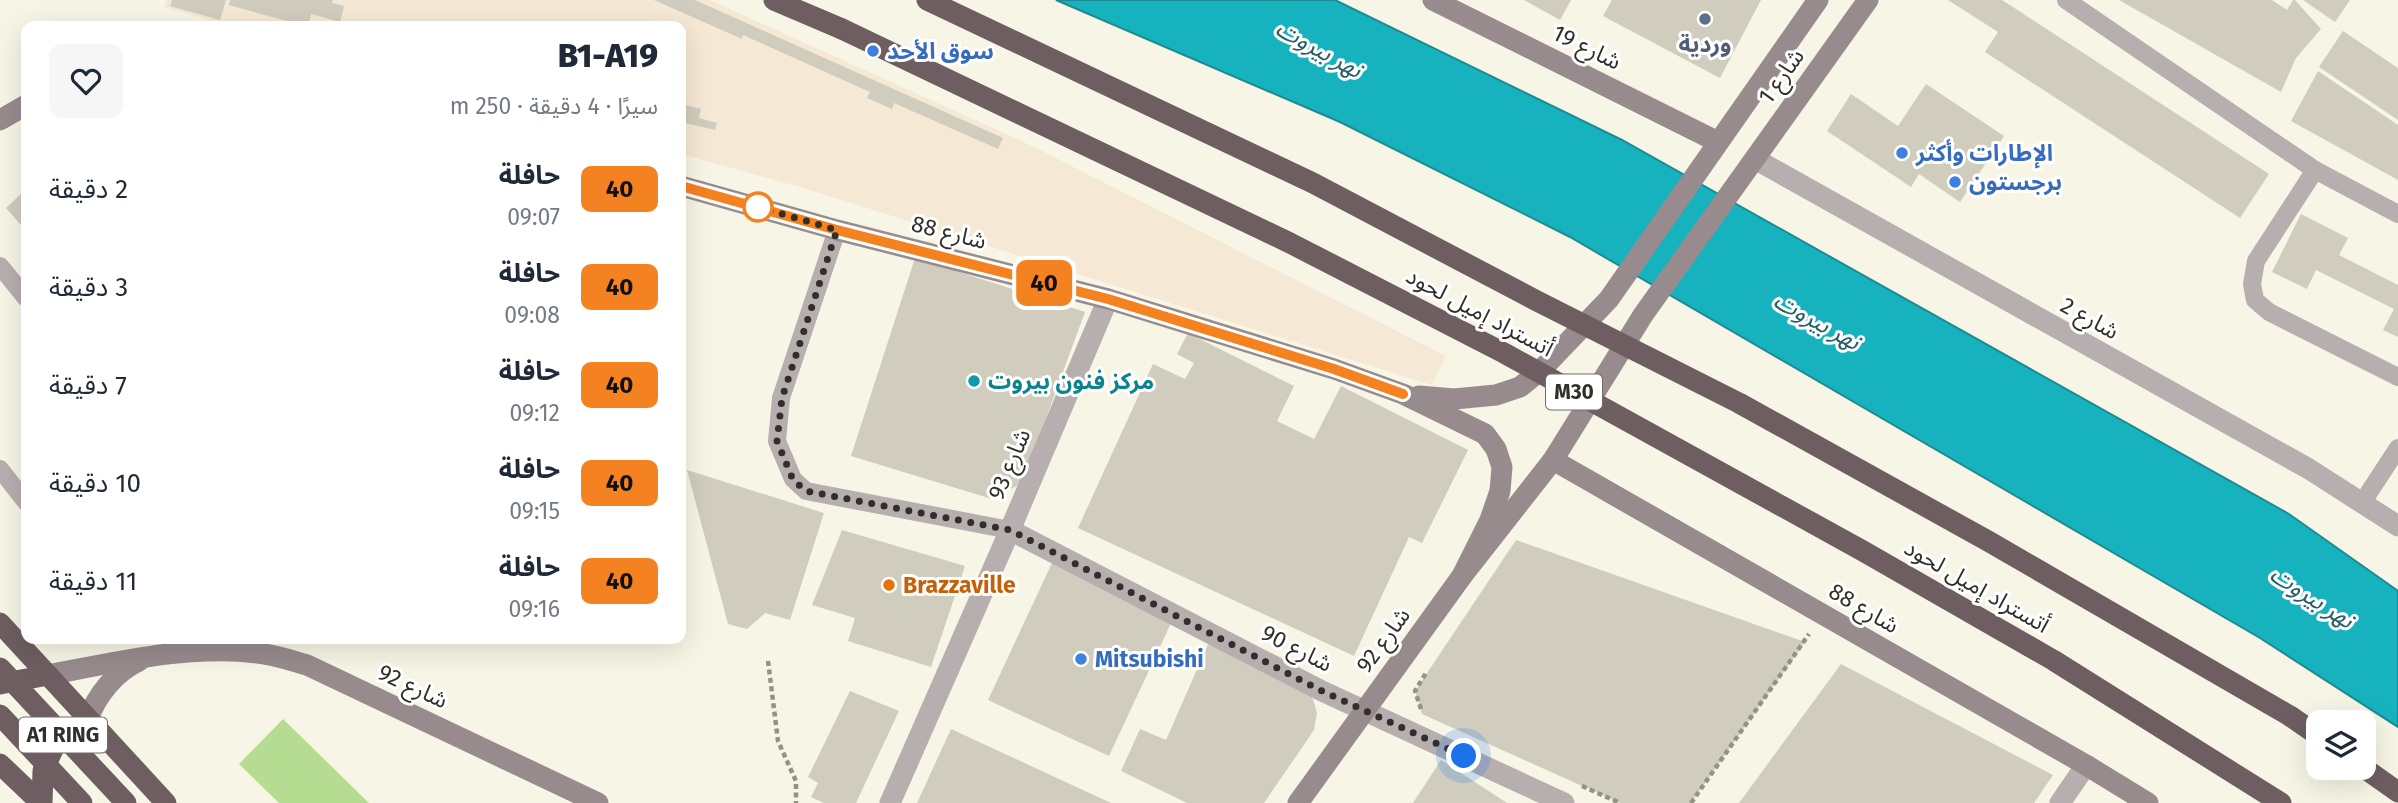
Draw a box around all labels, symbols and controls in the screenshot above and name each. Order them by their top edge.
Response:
marker: وردية [1697,11,1713,27]
water label: نهر بيروت [1271,14,1368,85]
street label: شارع 19 [1547,18,1626,78]
place label: وردية [1678,30,1732,58]
text: B1-A19 [558,36,658,76]
place label: سوق الأحد [887,37,994,65]
marker: سوق الأحد [865,43,881,59]
street label: شارع 1 [1752,43,1812,111]
button: heart [49,44,123,118]
text: سيرًا · 4 دقيقة · 250 m [450,92,658,120]
place label: الإطارات وأكثر [1915,139,2053,169]
marker: الإطارات وأكثر [1894,145,1910,161]
text: حافلة [499,160,560,191]
place label: برجستون [1969,168,2062,196]
text: 2 دقيقة [49,174,128,205]
marker: برجستون [1947,174,1963,190]
text: 40 [606,175,633,203]
unlabelled marker [743,192,773,222]
text: 09:07 [507,203,560,231]
street label: شارع 88 [908,209,989,258]
text: حافلة [499,258,560,289]
line badge: 40 [1012,260,1076,306]
street label: أتستراد إميل لحود [1401,261,1559,364]
text: 40 [1030,269,1058,297]
text: 3 دقيقة [49,272,128,303]
text: 40 [606,273,633,301]
water label: نهر بيروت [1769,286,1866,357]
street label: شارع 2 [2055,291,2124,348]
text: 09:08 [504,301,560,329]
text: حافلة [499,356,560,387]
place label: مركز فنون بيروت [988,367,1154,395]
text: 7 دقيقة [49,370,127,401]
text: 40 [606,371,633,399]
marker: مركز فنون بيروت [966,373,982,389]
road number: M30 [1546,374,1602,410]
text: 09:12 [509,399,560,427]
street label: شارع 93 [982,424,1039,505]
text: حافلة [499,454,560,485]
text: 10 دقيقة [49,468,141,499]
text: 40 [606,469,633,497]
text: 09:15 [509,497,560,525]
street label: أتستراد إميل لحود [1898,533,2055,641]
text: حافلة [499,552,560,583]
water label: نهر بيروت [2265,560,2360,635]
text: 11 دقيقة [49,566,137,597]
text: 40 [606,567,633,595]
place label: Brazzaville [903,571,1016,599]
marker: Brazzaville [881,577,897,593]
street label: شارع 88 [1822,577,1904,642]
text: 09:16 [509,595,560,623]
street label: شارع 92 [1350,602,1418,680]
street label: شارع 90 [1255,618,1337,680]
place label: Mitsubishi [1095,645,1204,673]
marker: Mitsubishi [1073,651,1089,667]
street label: شارع 92 [372,658,452,717]
map controls [2306,710,2376,780]
button: layers [2306,710,2376,780]
road number: A1 RING [19,718,107,752]
your location [1446,738,1481,773]

